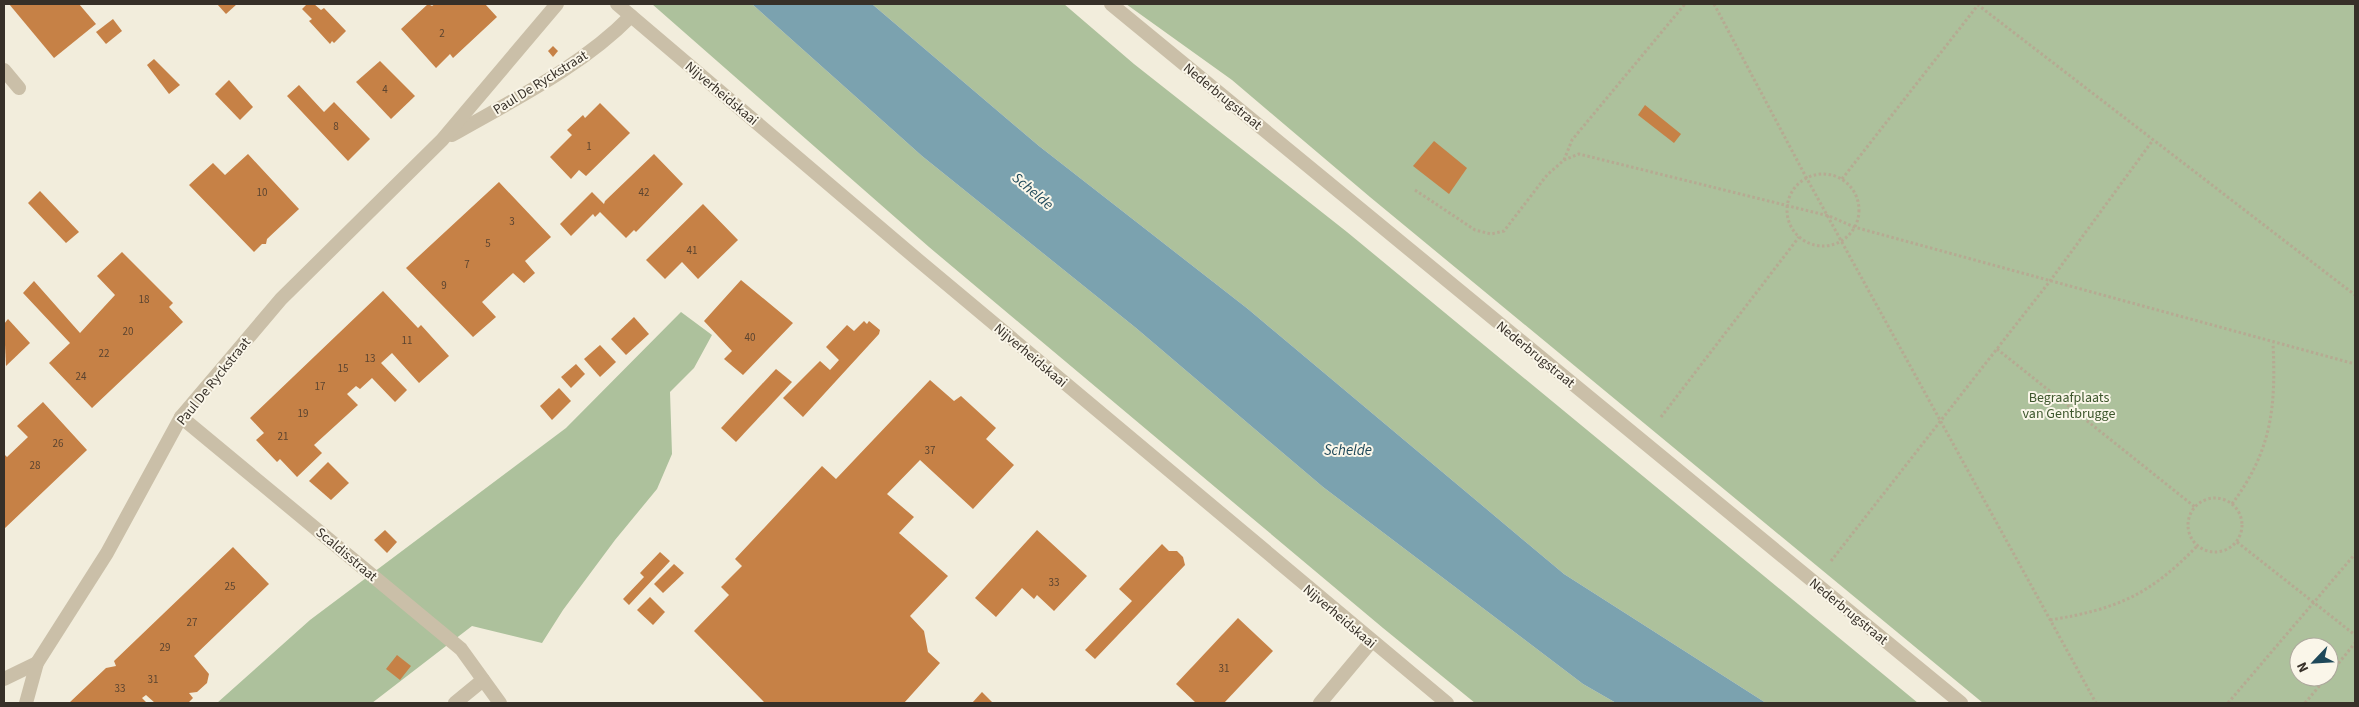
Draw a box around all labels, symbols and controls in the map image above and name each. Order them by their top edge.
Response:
house number: 2 [439,26,445,41]
street label: Paul De Ryckstraat [489,46,592,120]
street label: Nijverheidskaai [680,57,762,130]
street label: Nederbrugstraat [1179,59,1266,135]
house number: 4 [382,82,388,97]
house number: 8 [333,119,339,134]
house number: 1 [586,139,592,154]
water label: Schelde [1008,168,1058,215]
house number: 10 [257,185,267,200]
house number: 42 [639,185,649,200]
house number: 3 [509,214,515,229]
house number: 5 [485,236,491,251]
house number: 41 [687,243,697,258]
house number: 7 [464,257,470,272]
house number: 9 [441,278,447,293]
house number: 18 [139,292,150,307]
street label: Nederbrugstraat [1492,317,1579,393]
street label: Nijverheidskaai [989,319,1071,392]
house number: 20 [123,324,133,339]
house number: 40 [745,330,755,345]
street label: Paul De Ryckstraat [172,333,256,430]
house number: 11 [402,333,412,348]
house number: 22 [99,346,109,361]
house number: 13 [365,351,375,366]
house number: 15 [338,361,348,376]
house number: 24 [76,369,87,384]
house number: 17 [315,379,325,394]
park label: Begraafplaats van Gentbrugge [2023,388,2115,424]
house number: 19 [298,406,308,421]
house number: 21 [278,429,288,444]
house number: 26 [53,436,64,451]
water label: Schelde [1324,440,1372,461]
house number: 37 [925,443,935,458]
house number: 28 [30,458,41,473]
street label: Scaldisstraat [311,523,382,587]
street label: Nederbrugstraat [1805,574,1892,650]
house number: 33 [1049,575,1059,590]
house number: 25 [225,579,235,594]
street label: Nijverheidskaai [1298,580,1380,653]
house number: 27 [187,615,197,630]
north arrow [2289,637,2339,687]
house number: 29 [160,640,170,655]
text: N [2292,659,2314,676]
house number: 31 [1219,661,1229,676]
house number: 31 [148,672,158,687]
house number: 33 [115,681,125,696]

